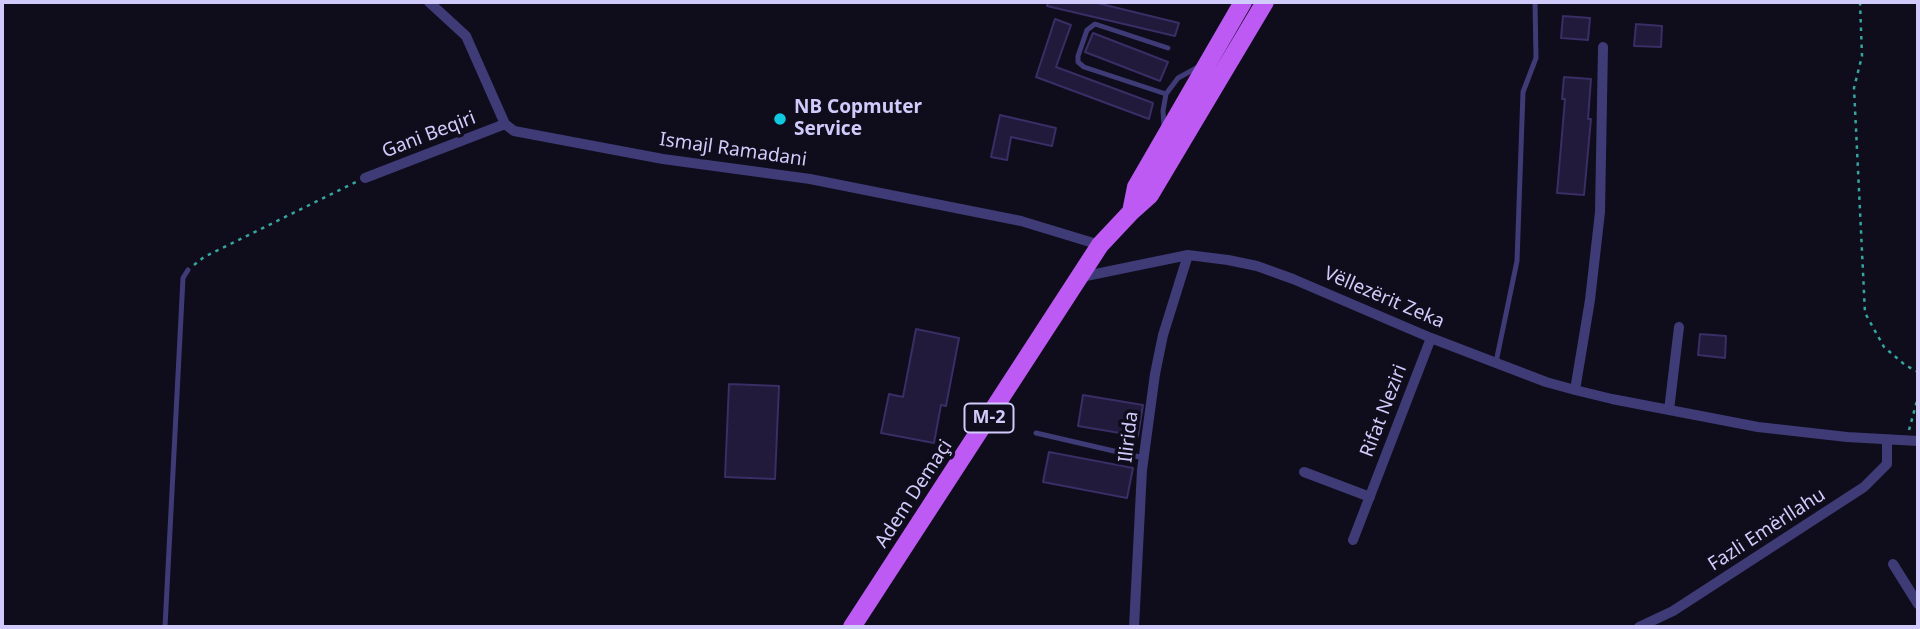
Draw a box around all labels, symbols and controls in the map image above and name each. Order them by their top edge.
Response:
place label: NB Copmuter Service [794,97,922,141]
street label: Gani Beqiri [379,107,479,163]
marker: NB Copmuter Service [772,111,788,127]
street label: Ismajl Ramadani [658,128,808,172]
street label: Vëllezërit Zeka [1320,262,1448,334]
street label: Rifat Neziri [1356,362,1412,460]
road number: M-2 [964,404,1014,432]
street label: Ilirida [1115,410,1143,464]
street label: Adem Demaçi [871,436,957,552]
street label: Fazli Emërllahu [1704,484,1830,576]

